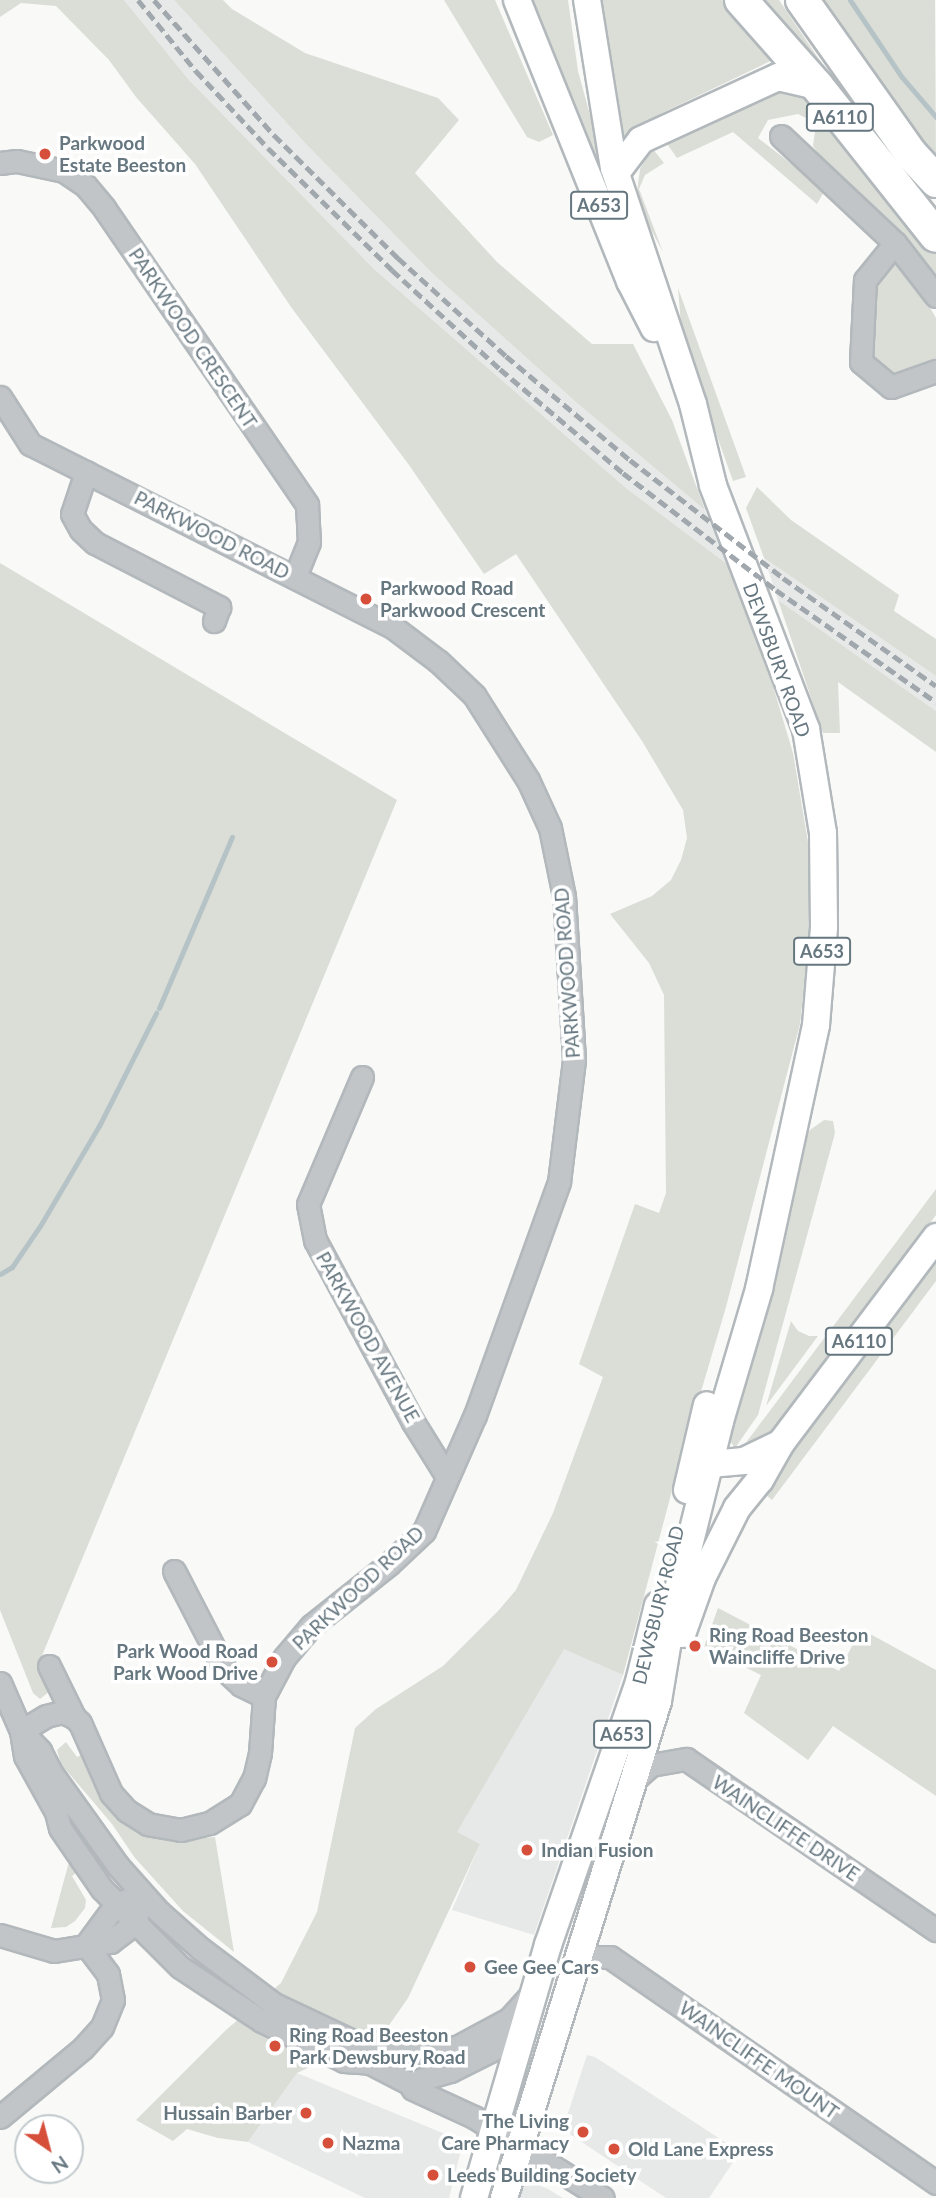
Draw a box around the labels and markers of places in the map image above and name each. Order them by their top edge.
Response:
place label: Parkwood Estate Beeston [59,132,186,176]
marker: Parkwood Estate Beeston [37,146,53,162]
place label: Parkwood Road Parkwood Crescent [380,577,545,621]
marker: Parkwood Road Parkwood Crescent [358,591,374,607]
place label: Ring Road Beeston Waincliffe Drive [709,1624,868,1668]
marker: Ring Road Beeston Waincliffe Drive [687,1638,703,1654]
place label: Park Wood Road Park Wood Drive [113,1640,258,1684]
marker: Park Wood Road Park Wood Drive [264,1654,280,1670]
place label: Indian Fusion [541,1839,653,1861]
marker: Indian Fusion [519,1842,535,1858]
place label: Gee Gee Cars [484,1956,599,1978]
marker: Gee Gee Cars [462,1959,478,1975]
place label: Ring Road Beeston Park Dewsbury Road [289,2024,466,2068]
marker: Ring Road Beeston Park Dewsbury Road [267,2038,283,2054]
place label: Hussain Barber [163,2102,292,2124]
marker: Hussain Barber [298,2105,314,2121]
place label: The Living Care Pharmacy [441,2110,569,2154]
marker: The Living Care Pharmacy [575,2124,591,2140]
place label: Nazma [342,2132,400,2154]
marker: Nazma [320,2135,336,2151]
place label: Old Lane Express [628,2138,774,2160]
marker: Old Lane Express [606,2141,622,2157]
place label: Leeds Building Society [447,2164,636,2186]
marker: Leeds Building Society [425,2167,441,2183]

